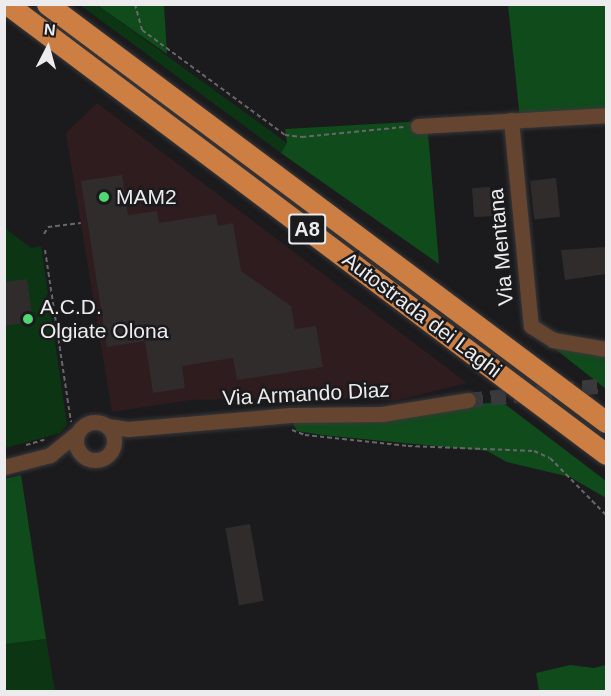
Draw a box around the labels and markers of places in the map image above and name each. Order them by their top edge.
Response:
place label: MAM2 [116,184,177,210]
marker: MAM2 [97,190,111,204]
place label: A.C.D. Olgiate Olona [40,294,168,344]
marker: A.C.D. Olgiate Olona [21,312,35,326]

